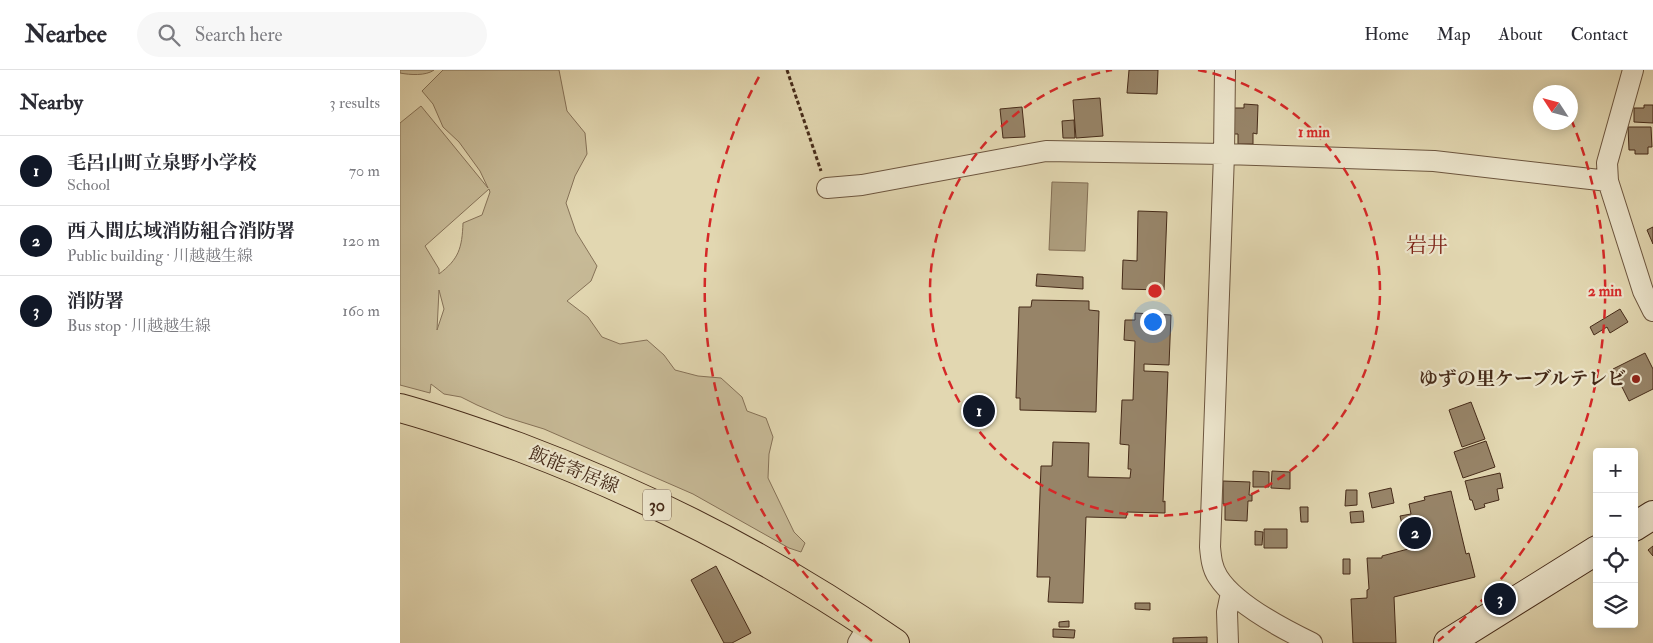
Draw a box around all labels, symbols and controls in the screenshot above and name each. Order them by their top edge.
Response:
search box [137,12,487,57]
text: Nearbee [25,19,107,50]
icon: search [155,21,183,49]
text: Search here [195,23,282,47]
text: Home [1364,23,1409,46]
text: Map [1437,23,1471,46]
text: About [1499,23,1543,46]
text: Contact [1571,23,1628,46]
north arrow [1533,85,1578,130]
text: Nearby [20,89,83,116]
text: 3 results [329,93,380,113]
text: 1 min [1298,123,1330,142]
text: 毛呂山町立泉野小学校 [67,151,257,175]
text: 1 [33,161,39,181]
text: 70 m [349,161,380,181]
text: School [67,175,110,195]
text: 西入間広域消防組合消防署 [67,219,295,243]
text: 2 [32,231,40,251]
text: 120 m [342,231,380,251]
district label: 岩井 [1406,232,1448,259]
text: Public building · 川越越生線 [67,246,253,266]
centre of rings [1146,282,1164,300]
text: 2 min [1588,282,1622,301]
text: 消防署 [67,289,124,313]
text: 3 [33,301,39,321]
text: 160 m [342,301,380,321]
your location [1140,309,1166,335]
text: Bus stop · 川越越生線 [67,316,211,336]
place label: ゆずの里ケーブルテレビ [1419,367,1626,391]
marker: ゆずの里ケーブルテレビ [1630,373,1642,385]
pin: 1 [963,392,995,430]
street label: 飯能寄居線 [525,441,623,499]
map controls [1593,448,1638,628]
button: + [1593,448,1638,493]
road number: 30 [643,490,671,520]
button: − [1593,493,1638,538]
pin: 2 [1399,514,1431,552]
button: locate [1593,538,1638,583]
pin: 3 [1484,580,1516,618]
button: layers [1593,583,1638,628]

